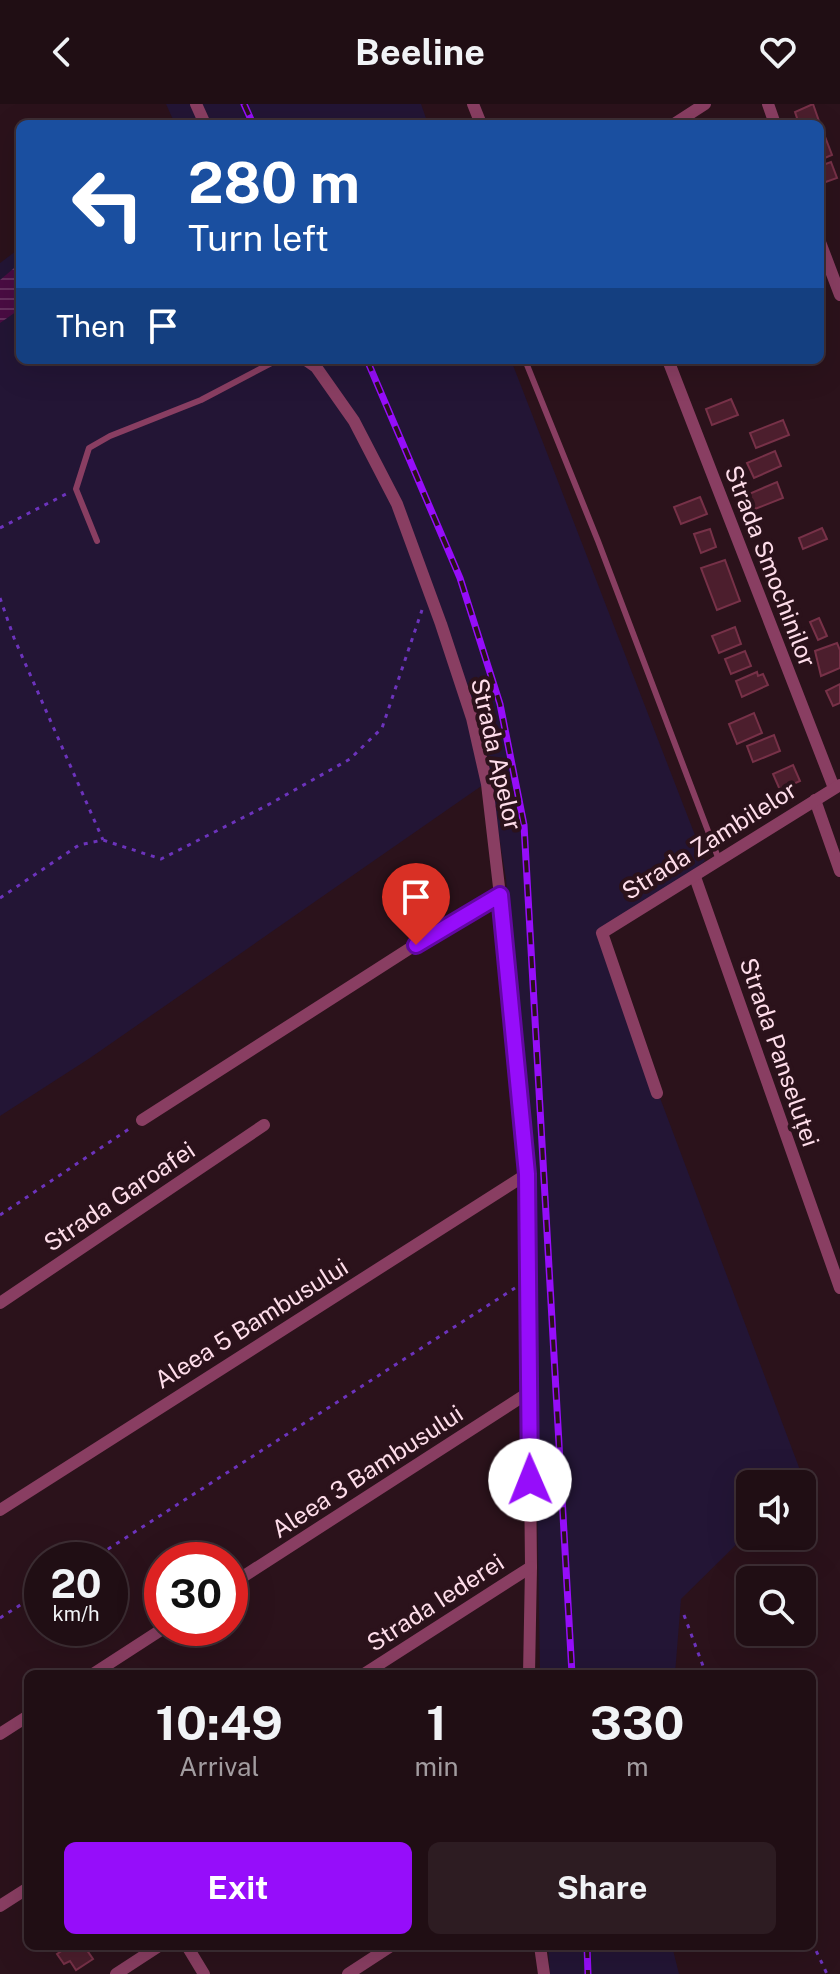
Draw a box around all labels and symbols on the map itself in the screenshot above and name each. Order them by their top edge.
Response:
street label: Strada Smochinilor [720,461,822,671]
street label: Strada Apelor [466,675,528,833]
street label: Strada Zambilelor [617,775,801,905]
pin [382,863,450,945]
street label: Strada Panseluței [735,954,825,1150]
street label: Strada Garoafei [38,1135,200,1257]
street label: Aleea 5 Bambusului [149,1252,353,1394]
street label: Aleea 3 Bambusului [266,1399,468,1543]
position arrow [488,1438,572,1522]
speed limit sign: 30 [144,1542,248,1646]
street label: Strada Iederei [361,1547,509,1657]

